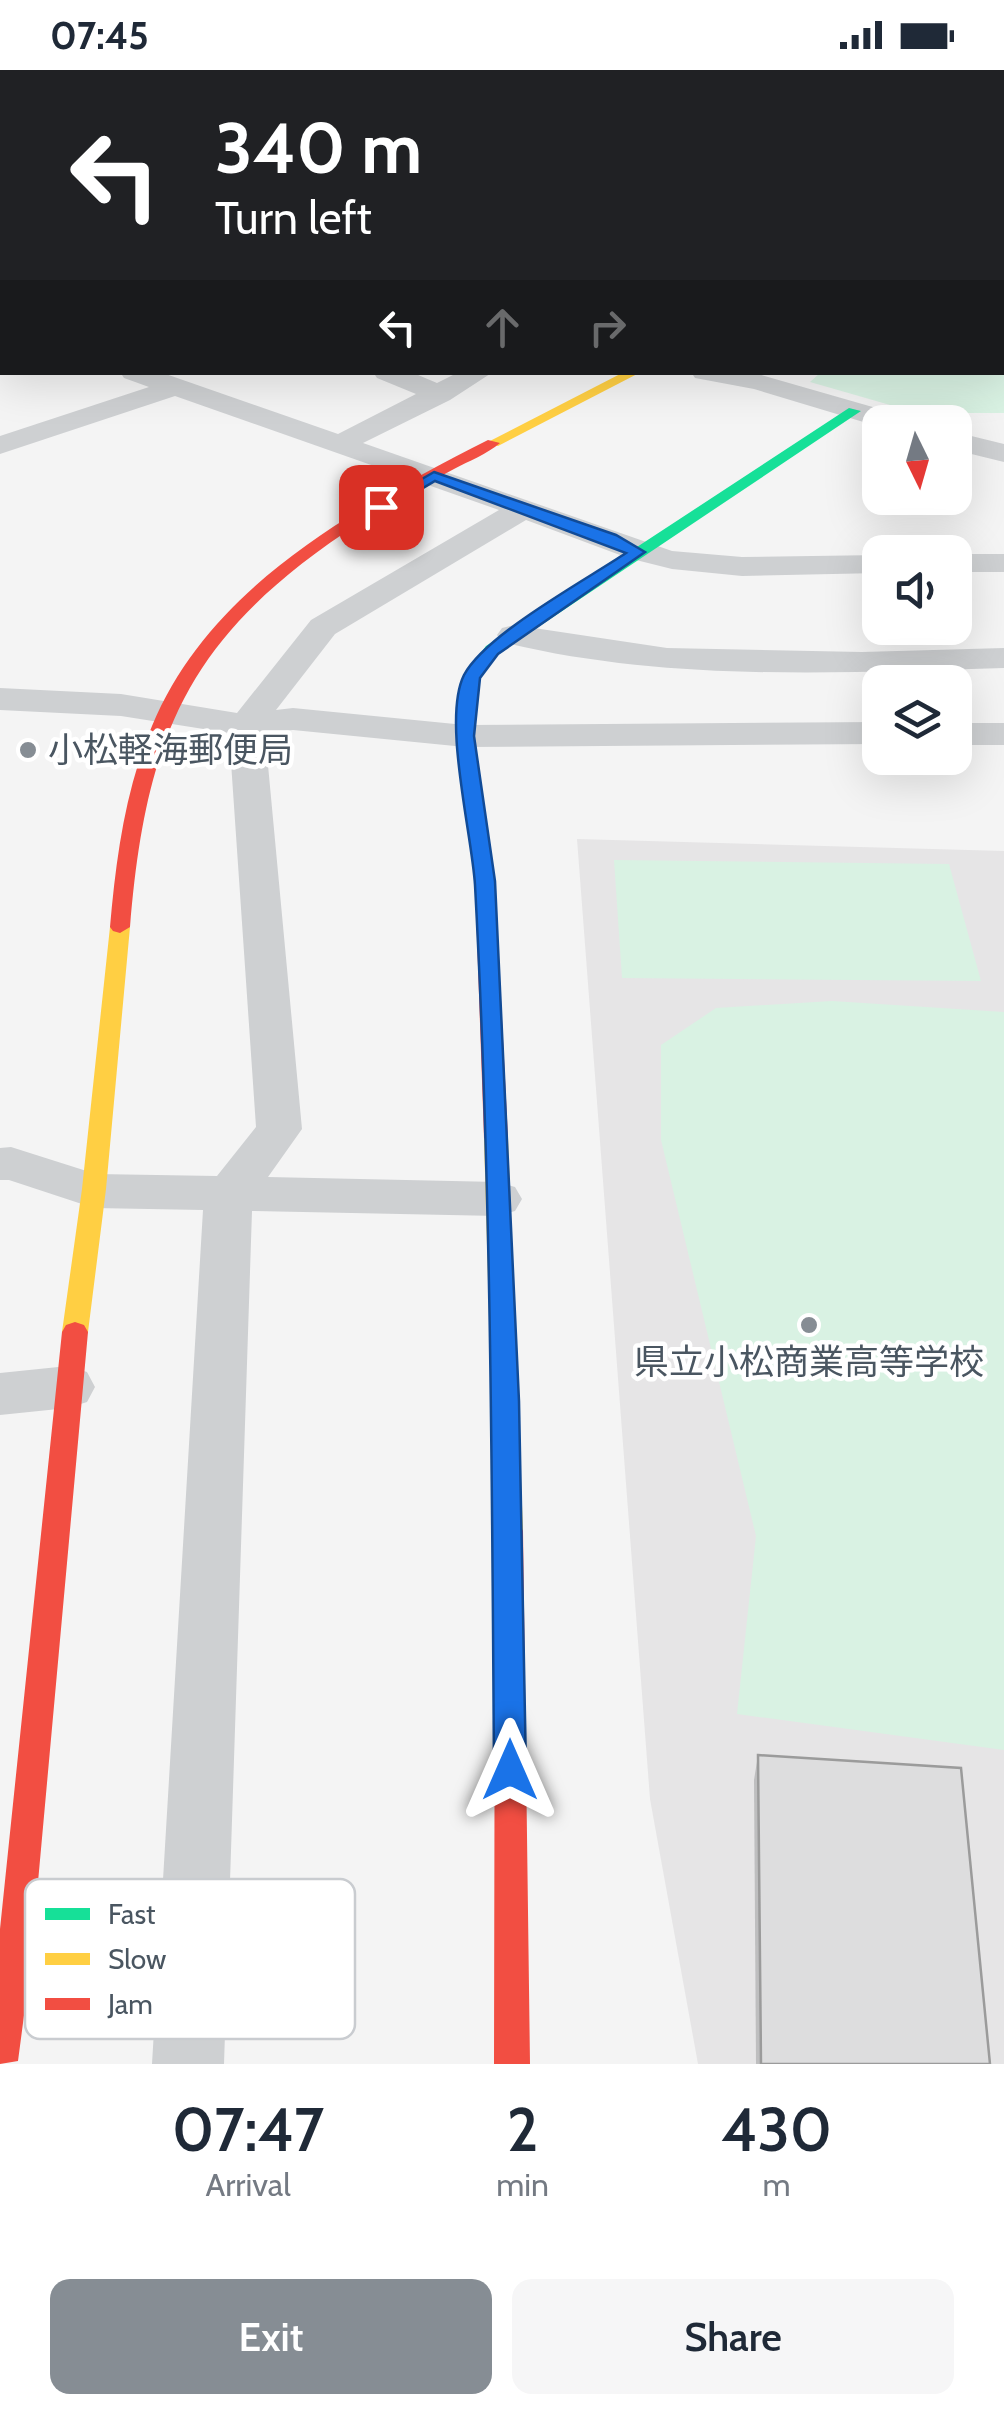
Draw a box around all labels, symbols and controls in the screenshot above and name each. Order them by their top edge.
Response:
text: 07:45 [50,12,149,59]
text: 340 m [215,105,422,191]
icon: left [50,110,180,240]
text: Turn left [215,191,372,245]
icon: left [370,300,425,355]
icon: ahead [475,300,530,355]
icon: right [580,300,635,355]
north arrow [862,405,972,515]
map controls [862,405,972,775]
pin [339,465,424,550]
icon: arrive [354,480,409,535]
button: sound [862,535,972,645]
button: layers [862,665,972,775]
place label: 小松軽海郵便局 [48,728,293,771]
marker: 小松軽海郵便局 [17,739,39,761]
marker: 県立小松商業高等学校 [798,1314,820,1336]
place label: 県立小松商業高等学校 [634,1340,984,1383]
position arrow [458,1718,562,1822]
legend [25,1879,355,2039]
text: Fast [108,1897,156,1931]
text: Slow [108,1942,166,1976]
text: Jam [107,1987,153,2021]
text: 07:47 [172,2093,324,2166]
text: 2 [507,2093,538,2166]
text: 430 [721,2093,832,2166]
text: Arrival [206,2165,291,2204]
text: min [496,2165,549,2204]
text: m [762,2165,791,2204]
button: Exit [50,2279,492,2394]
button: Share [512,2279,954,2394]

